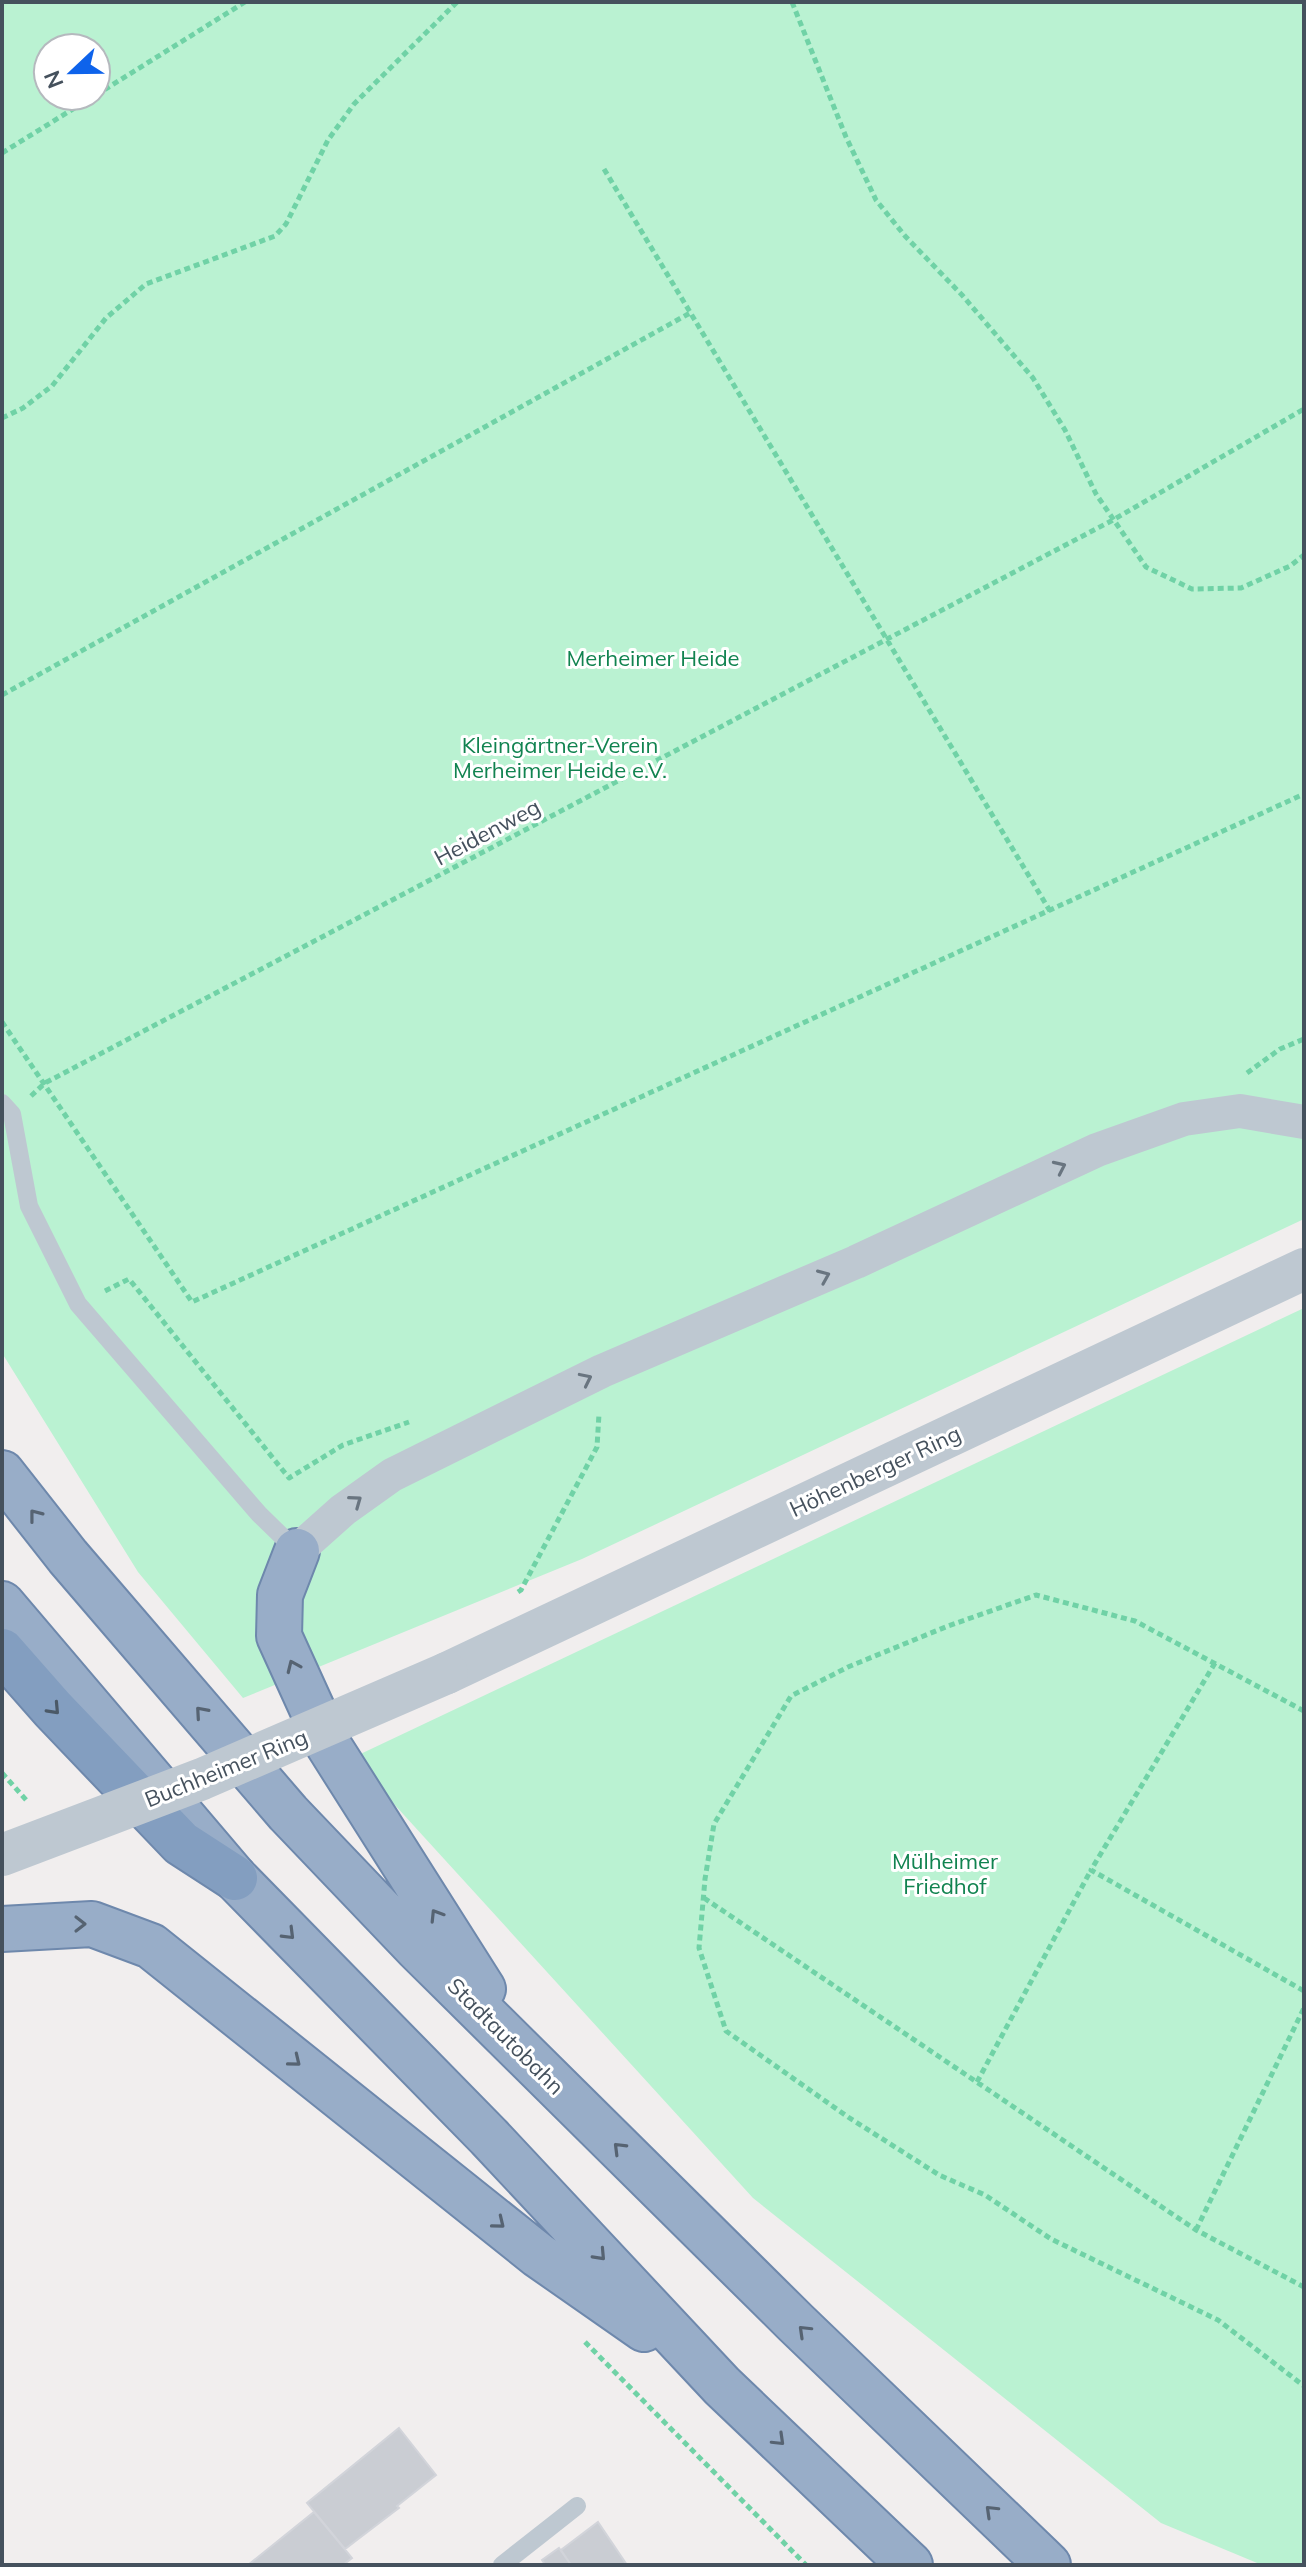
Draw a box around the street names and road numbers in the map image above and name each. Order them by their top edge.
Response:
street label: Heidenweg [429,792,545,872]
street label: Höhenberger Ring [785,1419,965,1523]
street label: Buchheimer Ring [140,1723,312,1813]
street label: Stadtautobahn [442,1972,570,2100]

